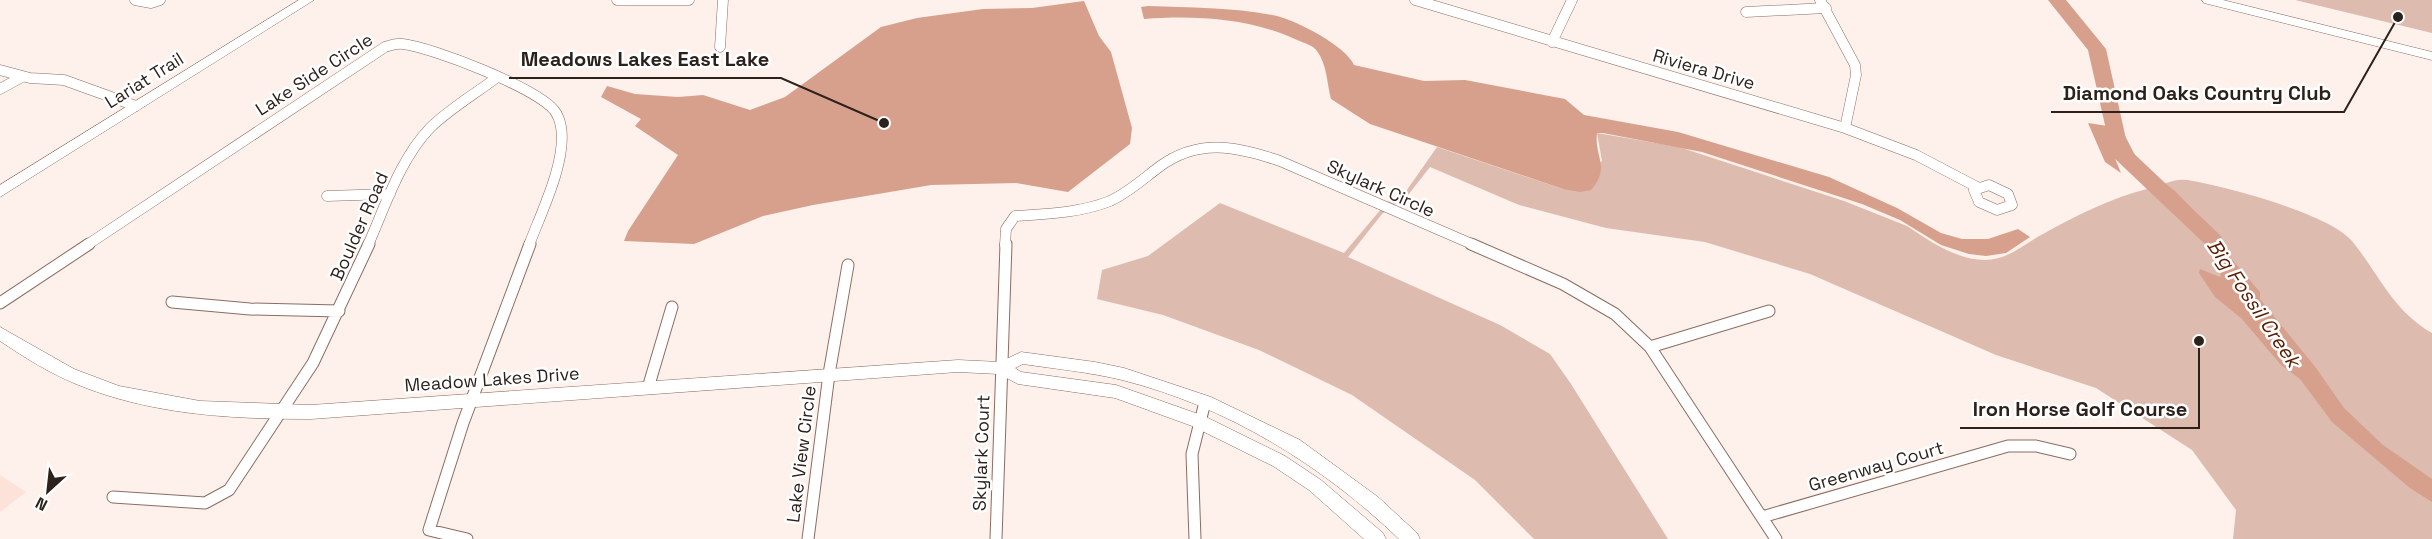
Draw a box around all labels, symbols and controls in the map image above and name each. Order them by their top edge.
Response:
street label: Lake Side Circle [251,28,377,120]
callout: Meadows Lakes East Lake [509,40,781,78]
street label: Riviera Drive [1650,43,1758,95]
text: Meadows Lakes East Lake [521,46,769,72]
street label: Lariat Trail [100,47,188,113]
callout: Diamond Oaks Country Club [2051,74,2344,112]
text: Diamond Oaks Country Club [2063,80,2331,106]
street label: Skylark Circle [1323,154,1439,222]
street label: Boulder Road [325,168,393,284]
water label: Big Fossil Creek [2201,234,2308,374]
street label: Meadow Lakes Drive [404,361,580,397]
street label: Lake View Circle [781,384,821,524]
callout: Iron Horse Golf Course [1960,390,2199,428]
street label: Skylark Court [967,394,995,512]
text: Iron Horse Golf Course [1973,396,2187,422]
street label: Greenway Court [1806,436,1946,496]
north arrow [18,461,78,521]
text: N [32,492,51,516]

